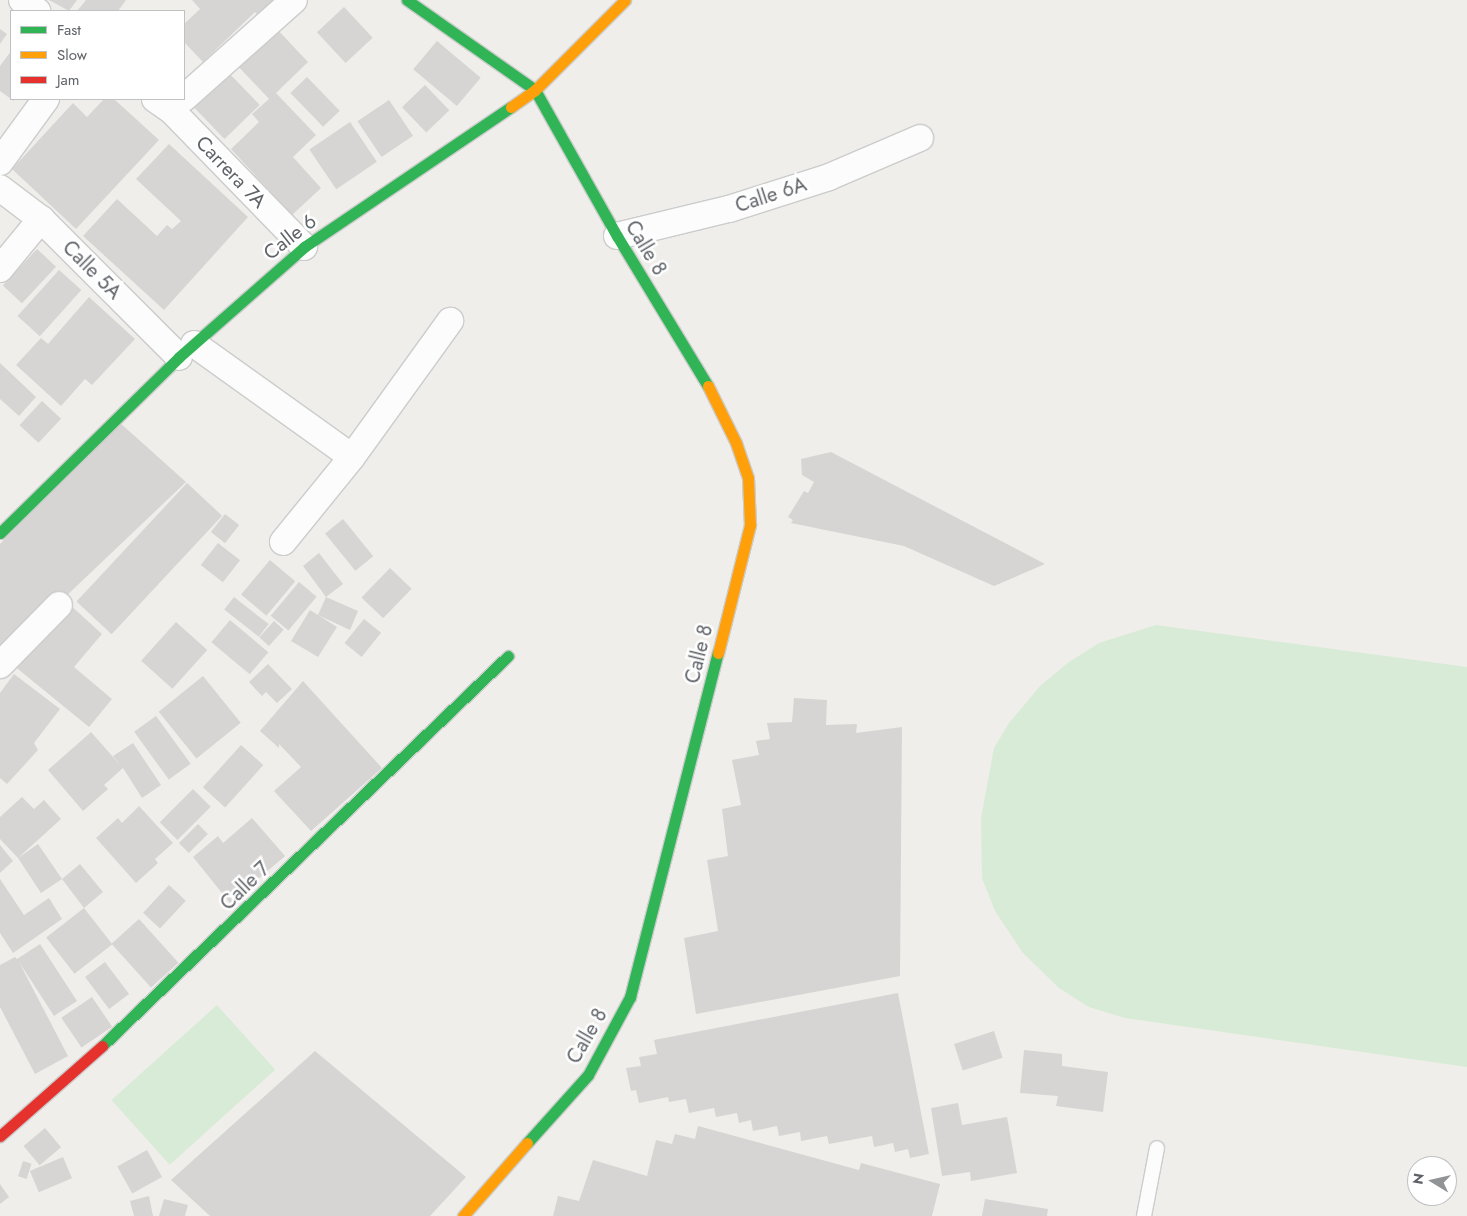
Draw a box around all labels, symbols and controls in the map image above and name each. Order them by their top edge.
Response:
legend [10,10,185,100]
text: Fast [57,19,81,41]
text: Slow [57,44,87,66]
text: Jam [57,69,80,91]
street label: Carrera 7A [191,131,271,213]
street label: Calle 6A [732,172,810,218]
street label: Calle 6 [259,209,321,265]
street label: Calle 8 [620,216,672,280]
street label: Calle 5A [58,236,126,304]
street label: Calle 8 [680,622,718,686]
street label: Calle 7 [215,857,275,915]
street label: Calle 8 [562,1004,612,1068]
north arrow [1407,1156,1457,1206]
text: N [1407,1172,1429,1186]

